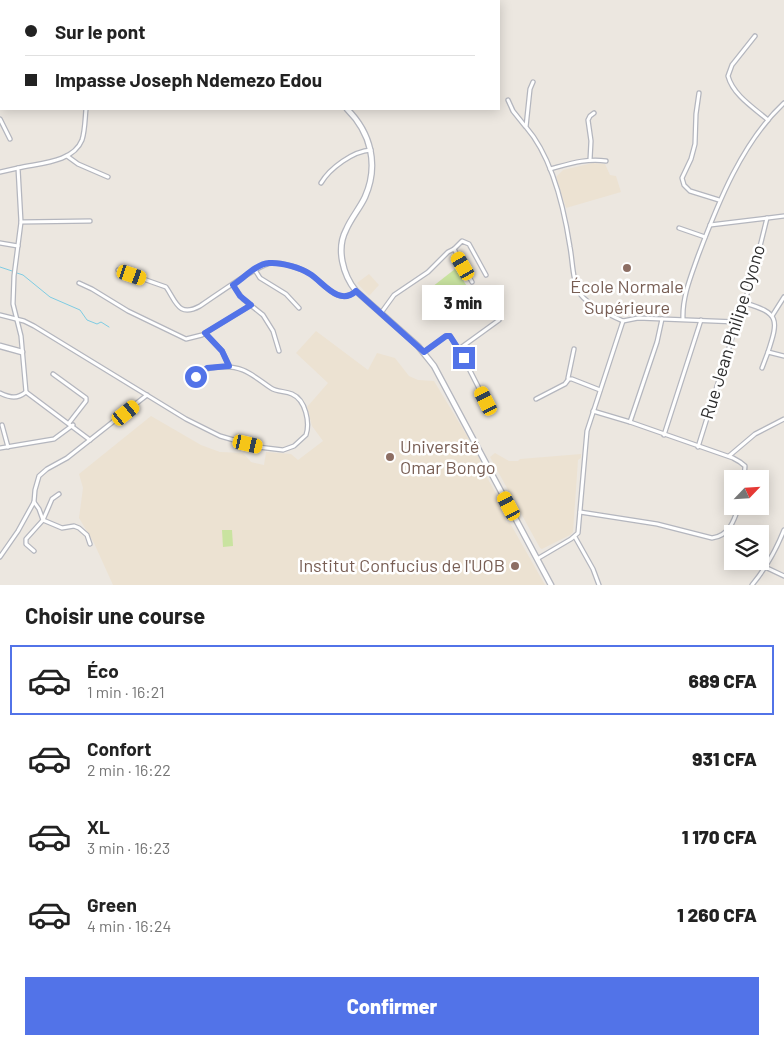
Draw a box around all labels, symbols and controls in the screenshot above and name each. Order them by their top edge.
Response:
text: Sur le pont [55,20,145,43]
text: Impasse Joseph Ndemezo Edou [55,68,322,91]
street label: Rue Jean Philipe Oyono [695,242,769,422]
car [449,249,476,283]
marker: École Normale Supérieure [621,262,633,274]
car [115,263,148,287]
place label: École Normale Supérieure [570,275,684,318]
callout: 3 min [423,286,505,320]
text: 3 min [444,293,482,312]
route end [453,347,475,369]
route start [185,366,207,388]
car [472,384,499,418]
car [109,398,142,428]
car [231,433,264,455]
place label: Université Omar Bongo [400,435,496,478]
marker: Université Omar Bongo [384,451,396,463]
north arrow [724,470,769,515]
map controls [724,470,769,570]
car [495,489,522,523]
button: layers [724,525,769,570]
place label: Institut Confucius de l'UOB [299,554,505,576]
marker: Institut Confucius de l'UOB [509,560,521,572]
text: Choisir une course [25,602,205,628]
icon: car [27,658,72,703]
text: Éco [87,659,119,682]
text: 689 CFA [689,669,757,692]
text: 1 min · 16:21 [87,682,165,701]
icon: car [27,736,72,781]
text: Confort [87,737,151,760]
text: 931 CFA [692,747,757,770]
text: 2 min · 16:22 [87,760,171,779]
icon: car [27,814,72,859]
text: XL [87,815,110,838]
text: 1 170 CFA [682,825,757,848]
text: 3 min · 16:23 [87,838,170,857]
icon: car [27,892,72,937]
text: Green [87,893,137,916]
text: 1 260 CFA [677,903,757,926]
text: 4 min · 16:24 [87,916,171,935]
button: Confirmer [25,977,759,1035]

